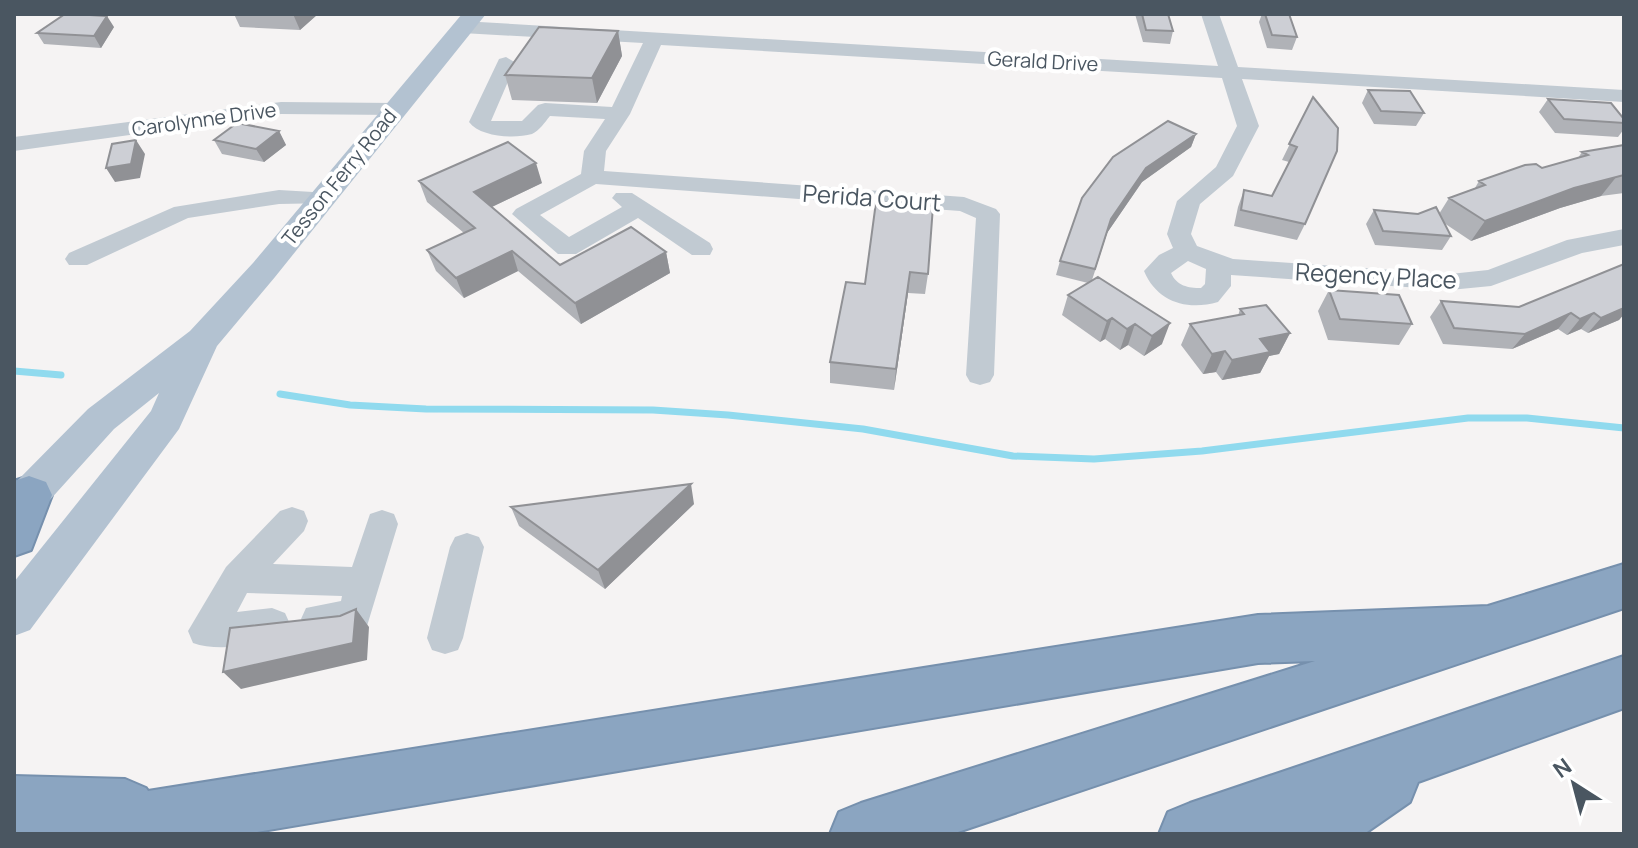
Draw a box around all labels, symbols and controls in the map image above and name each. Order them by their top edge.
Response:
street label: Gerald Drive [987,45,1099,77]
street label: Carolynne Drive [130,95,278,143]
street label: Tesson Ferry Road [276,103,402,251]
street label: Perida Court [802,176,942,218]
street label: Regency Place [1294,254,1458,296]
north arrow [1534,744,1614,824]
text: N [1547,751,1577,785]

